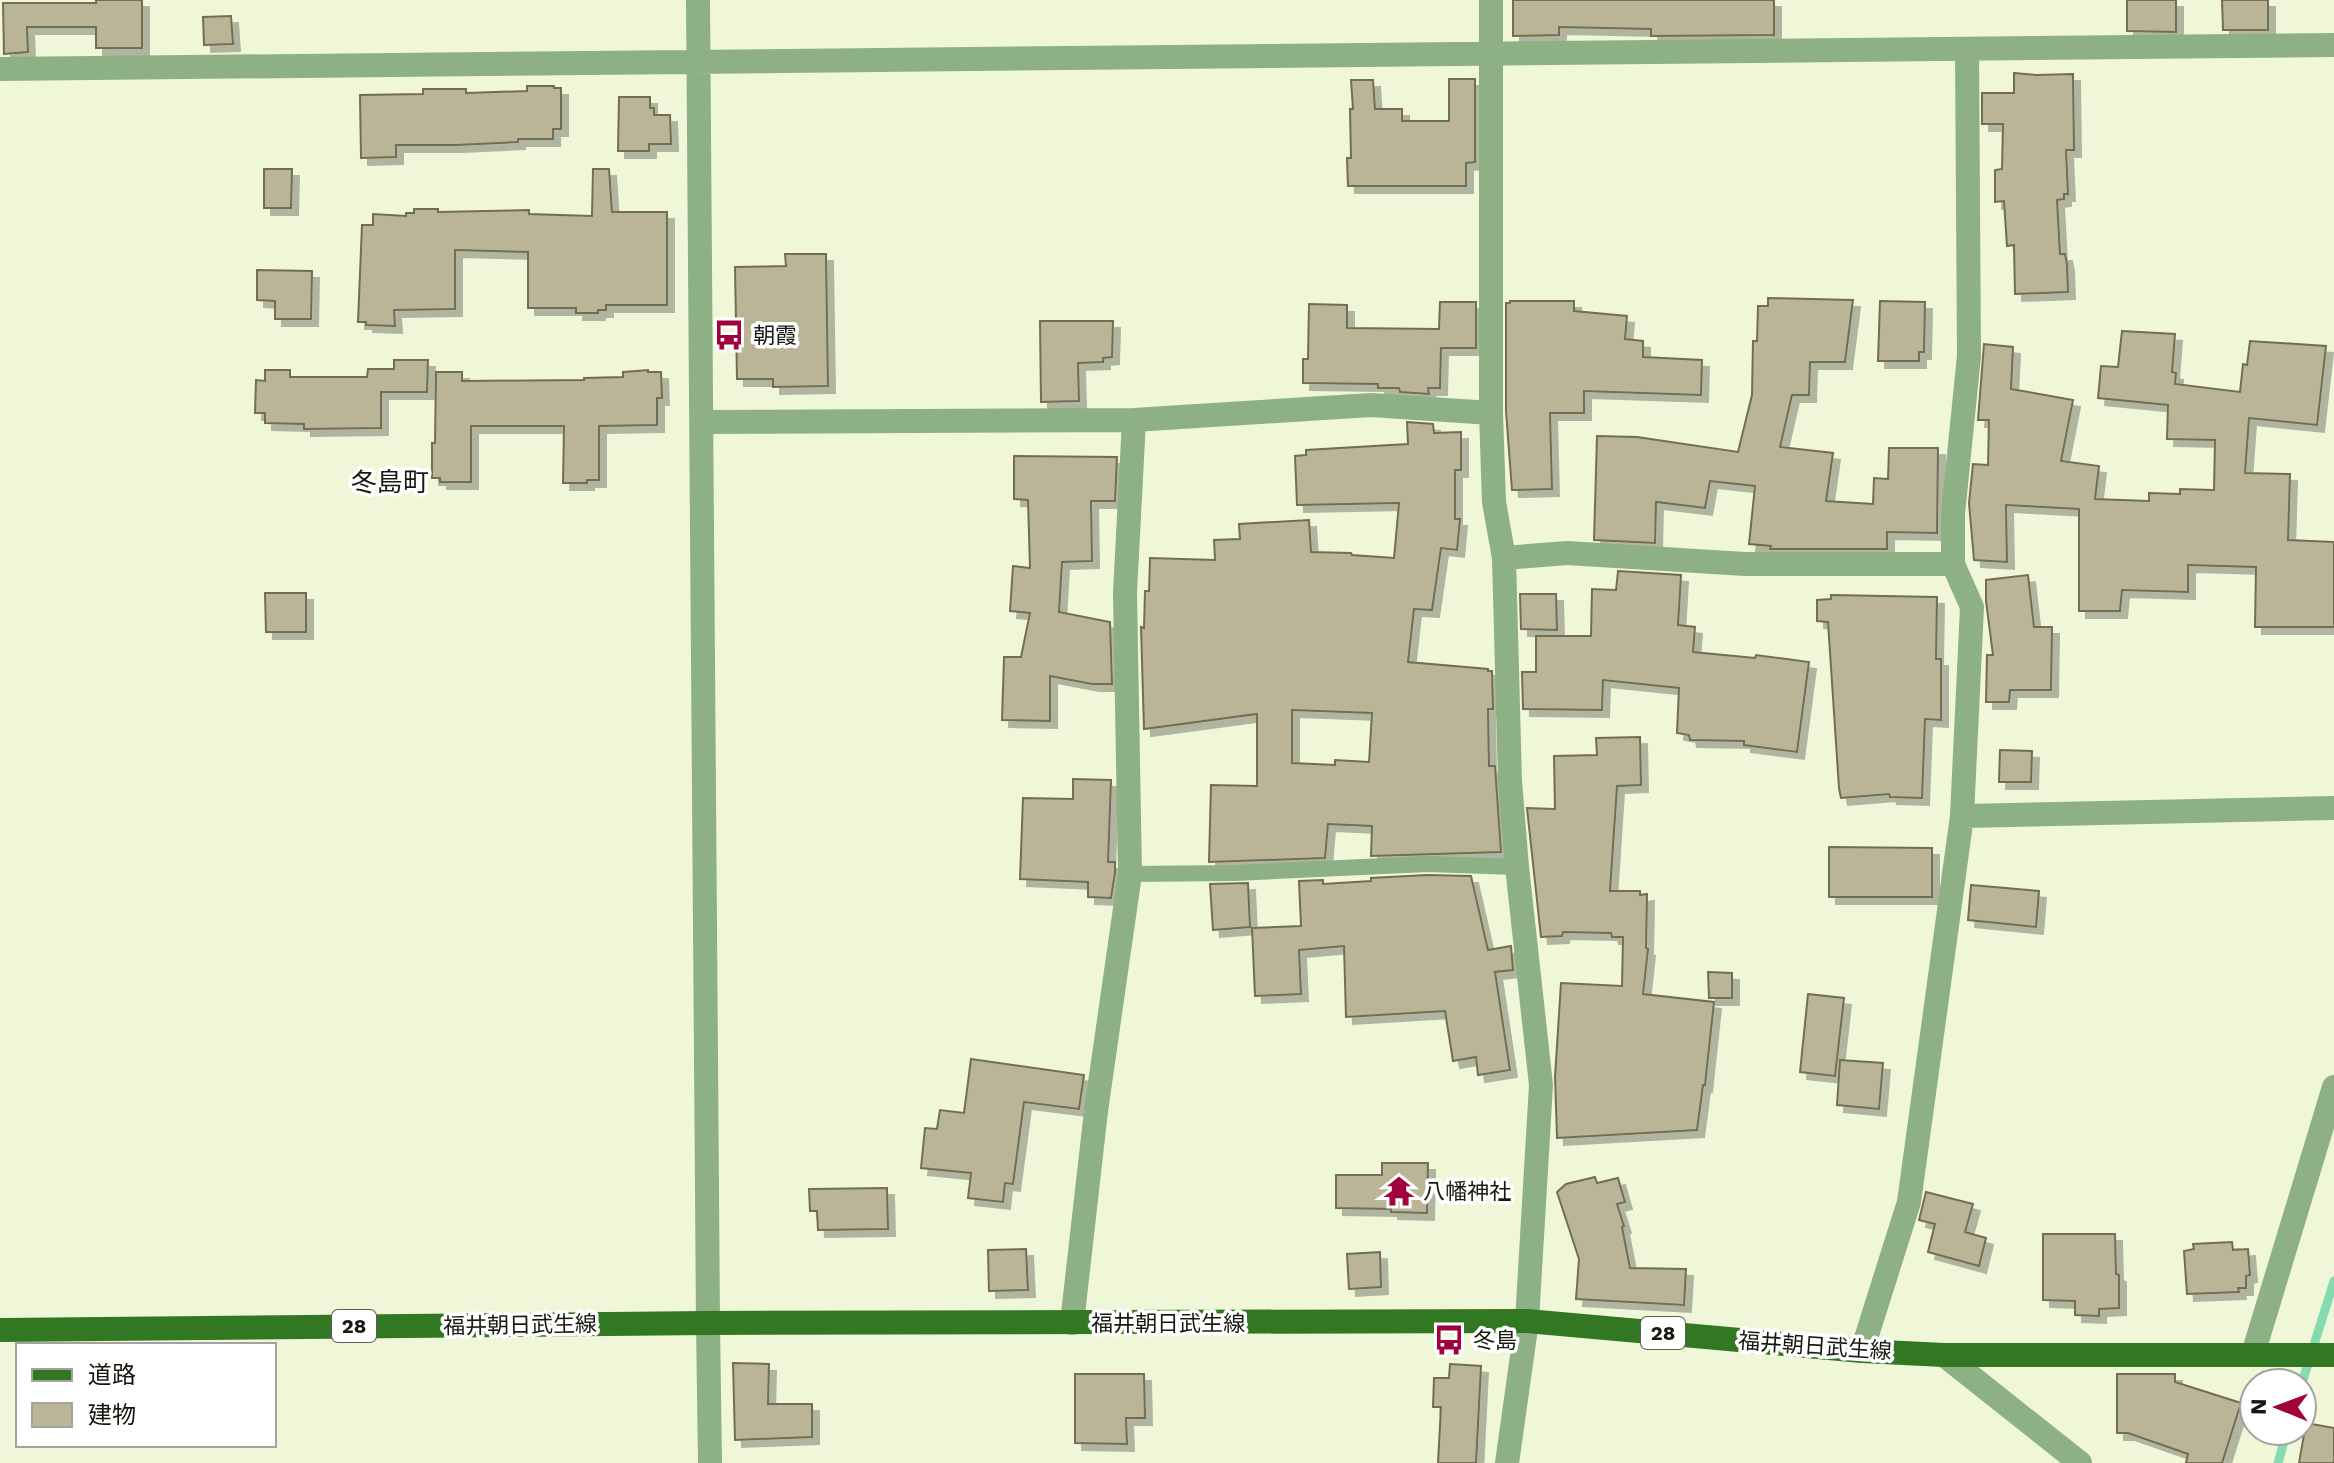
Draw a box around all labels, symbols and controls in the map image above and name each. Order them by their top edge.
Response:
bus stop icon: 朝霞 [712,318,746,352]
place label: 朝霞 [753,323,797,348]
district label: 冬島町 [351,467,429,497]
temple icon: 八幡神社 [1382,1174,1416,1208]
place label: 八幡神社 [1423,1179,1511,1204]
road number: 28 [332,1310,376,1342]
street label: 福井朝日武生線 [443,1311,597,1339]
street label: 福井朝日武生線 [1091,1311,1245,1336]
road number: 28 [1641,1317,1685,1349]
bus stop icon: 冬島 [1432,1323,1466,1357]
place label: 冬島 [1473,1328,1517,1353]
street label: 福井朝日武生線 [1737,1328,1893,1364]
legend [16,1343,276,1447]
text: 道路 [88,1361,136,1389]
north arrow [2238,1367,2318,1447]
text: N [2246,1398,2271,1415]
text: 建物 [88,1401,136,1429]

